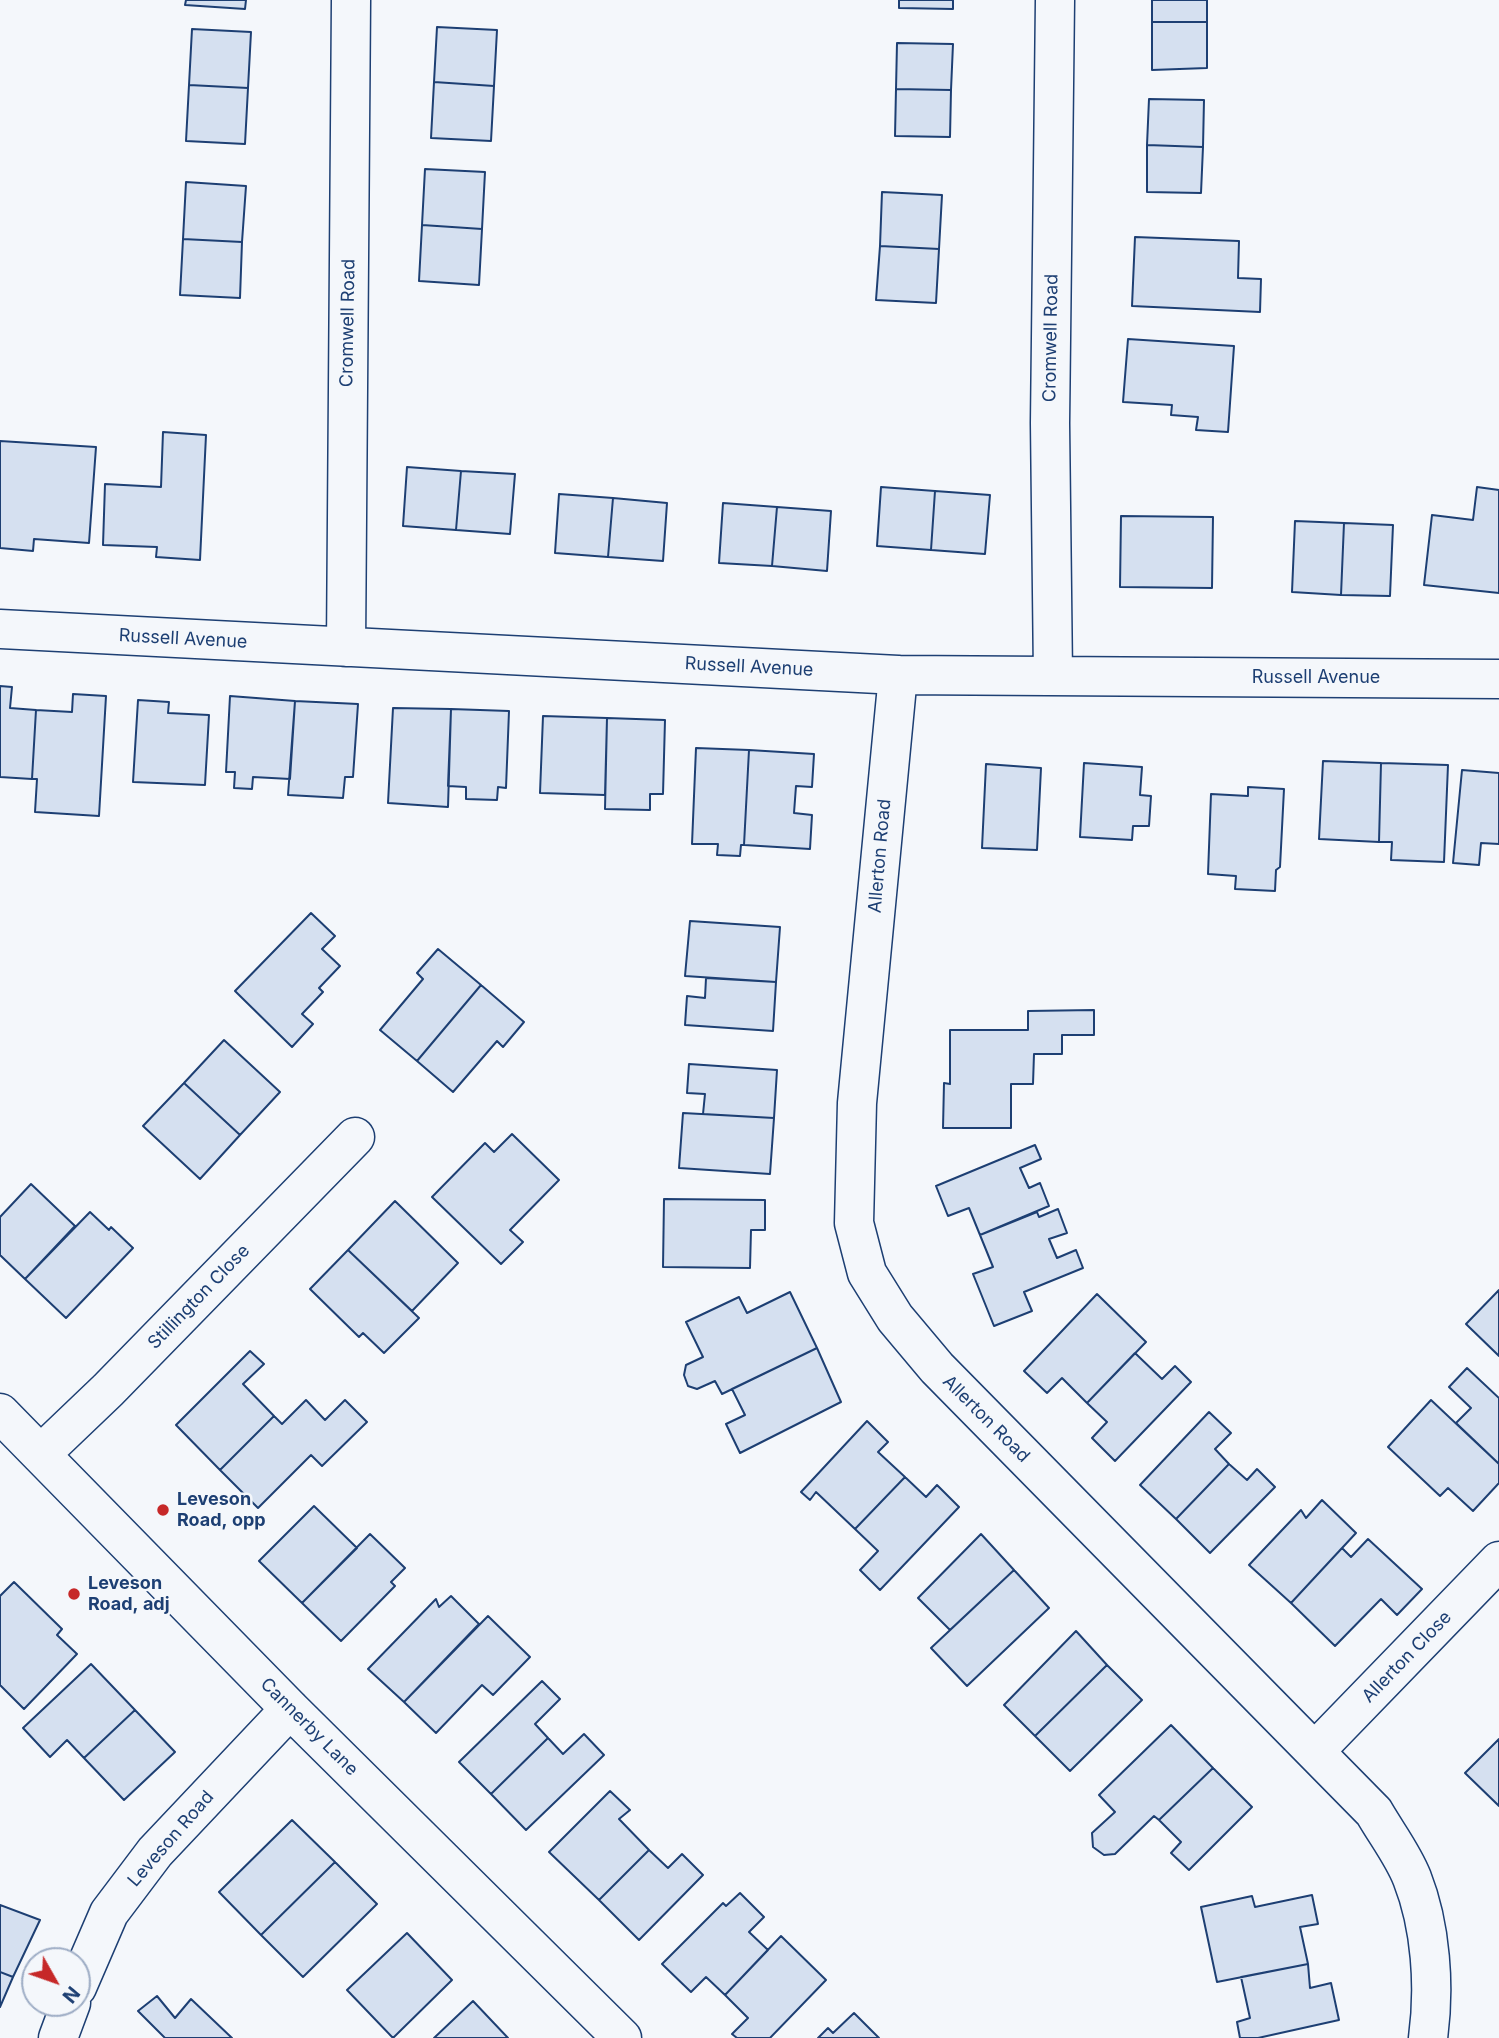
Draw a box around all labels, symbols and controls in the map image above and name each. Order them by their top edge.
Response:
street label: Cromwell Road [336,259,360,387]
street label: Cromwell Road [1039,274,1063,402]
street label: Russell Avenue [118,625,248,653]
street label: Russell Avenue [684,653,814,681]
street label: Russell Avenue [1252,667,1380,689]
street label: Allerton Road [864,798,896,914]
street label: Stillington Close [144,1240,254,1354]
street label: Allerton Road [938,1371,1034,1467]
place label: Leveson Road, opp [177,1489,266,1532]
marker: Leveson Road, opp [155,1502,171,1518]
place label: Leveson Road, adj [88,1573,170,1616]
marker: Leveson Road, adj [66,1586,82,1602]
street label: Allerton Close [1358,1607,1456,1707]
street label: Cannerby Lane [256,1674,362,1780]
street label: Leveson Road [123,1787,219,1891]
north arrow [21,1947,91,2017]
text: N [57,1982,84,2007]

